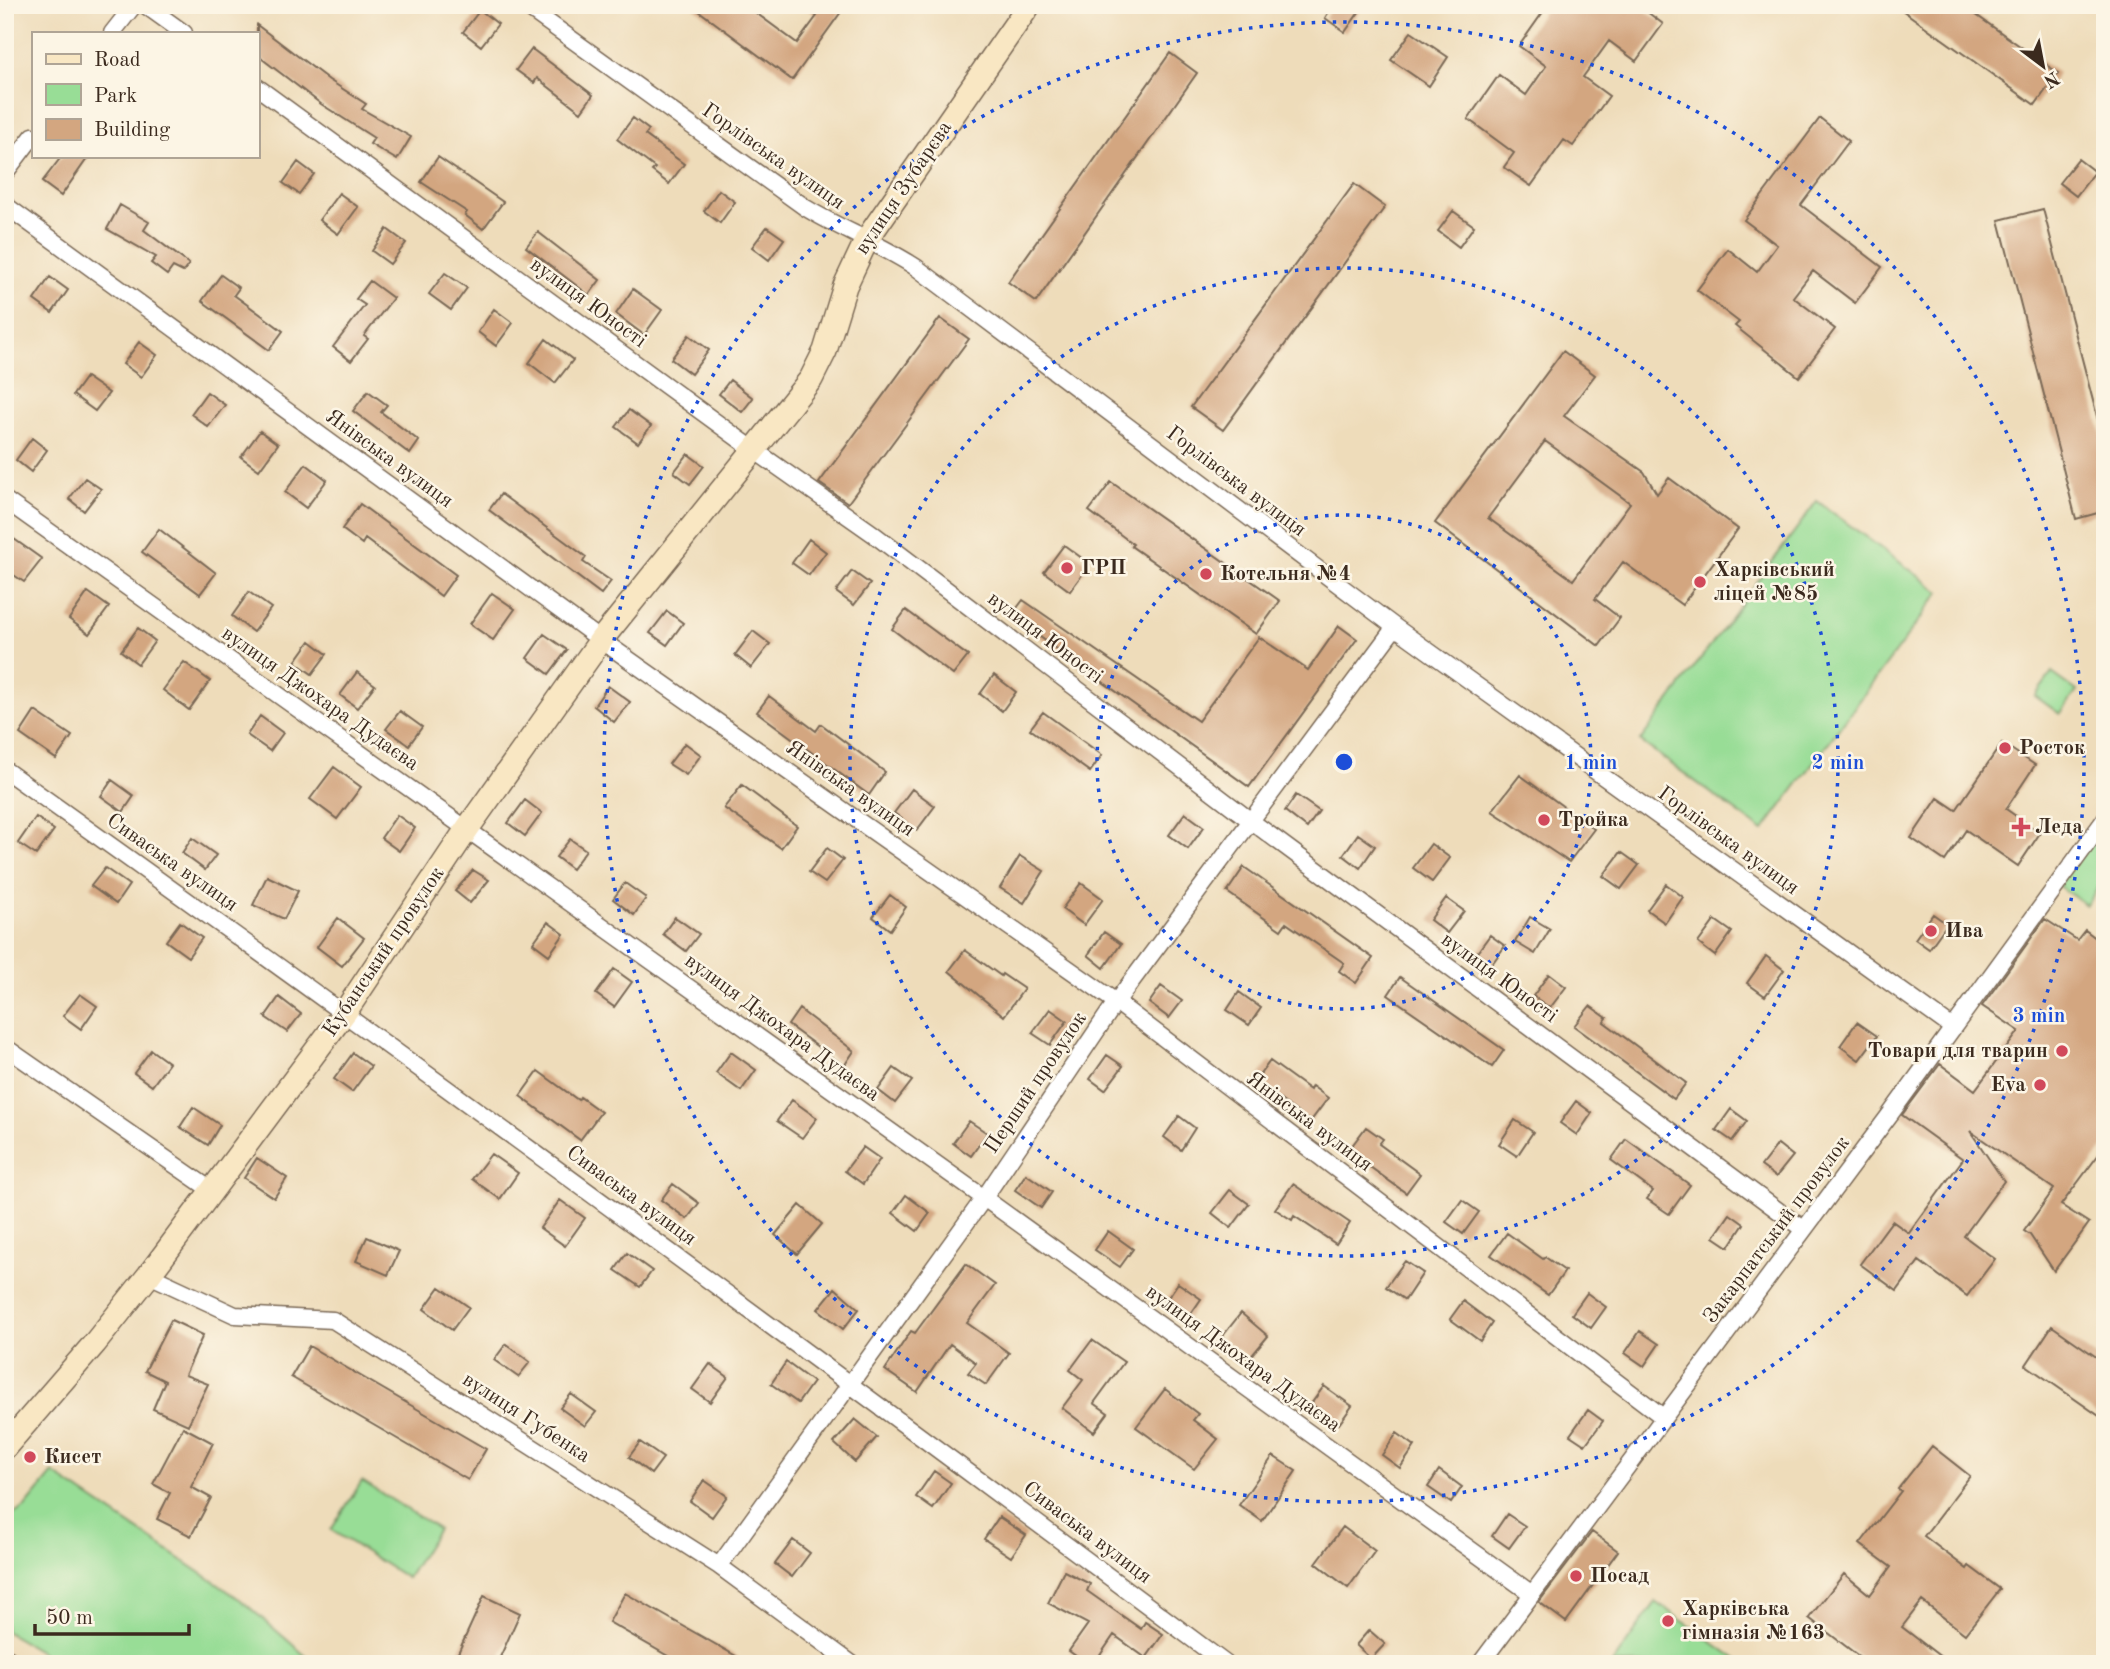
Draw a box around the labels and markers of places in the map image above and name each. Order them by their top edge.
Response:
place label: ГРП [1081,558,1126,579]
marker: ГРП [1059,560,1075,576]
place label: Харківський ліцей №85 [1714,560,1835,605]
place label: Котельня №4 [1220,564,1351,585]
marker: Котельня №4 [1198,566,1214,582]
marker: Харківський ліцей №85 [1692,574,1708,590]
place label: Росток [2019,738,2085,759]
marker: Росток [1997,740,2013,756]
centre of rings [1332,750,1356,774]
place label: Тройка [1558,810,1629,831]
marker: Тройка [1536,812,1552,828]
place label: Леда [2035,817,2083,838]
marker: Леда [2013,819,2029,835]
place label: Ива [1945,921,1984,942]
marker: Ива [1923,923,1939,939]
place label: Товари для тварин [1867,1041,2048,1062]
marker: Товари для тварин [2054,1043,2070,1059]
place label: Eva [1991,1075,2026,1096]
marker: Eva [2032,1077,2048,1093]
place label: Кисет [44,1447,101,1468]
marker: Кисет [22,1449,38,1465]
place label: Посад [1590,1566,1649,1587]
marker: Посад [1568,1568,1584,1584]
place label: Харківська гімназія №163 [1682,1599,1825,1644]
marker: Харківська гімназія №163 [1660,1613,1676,1629]

